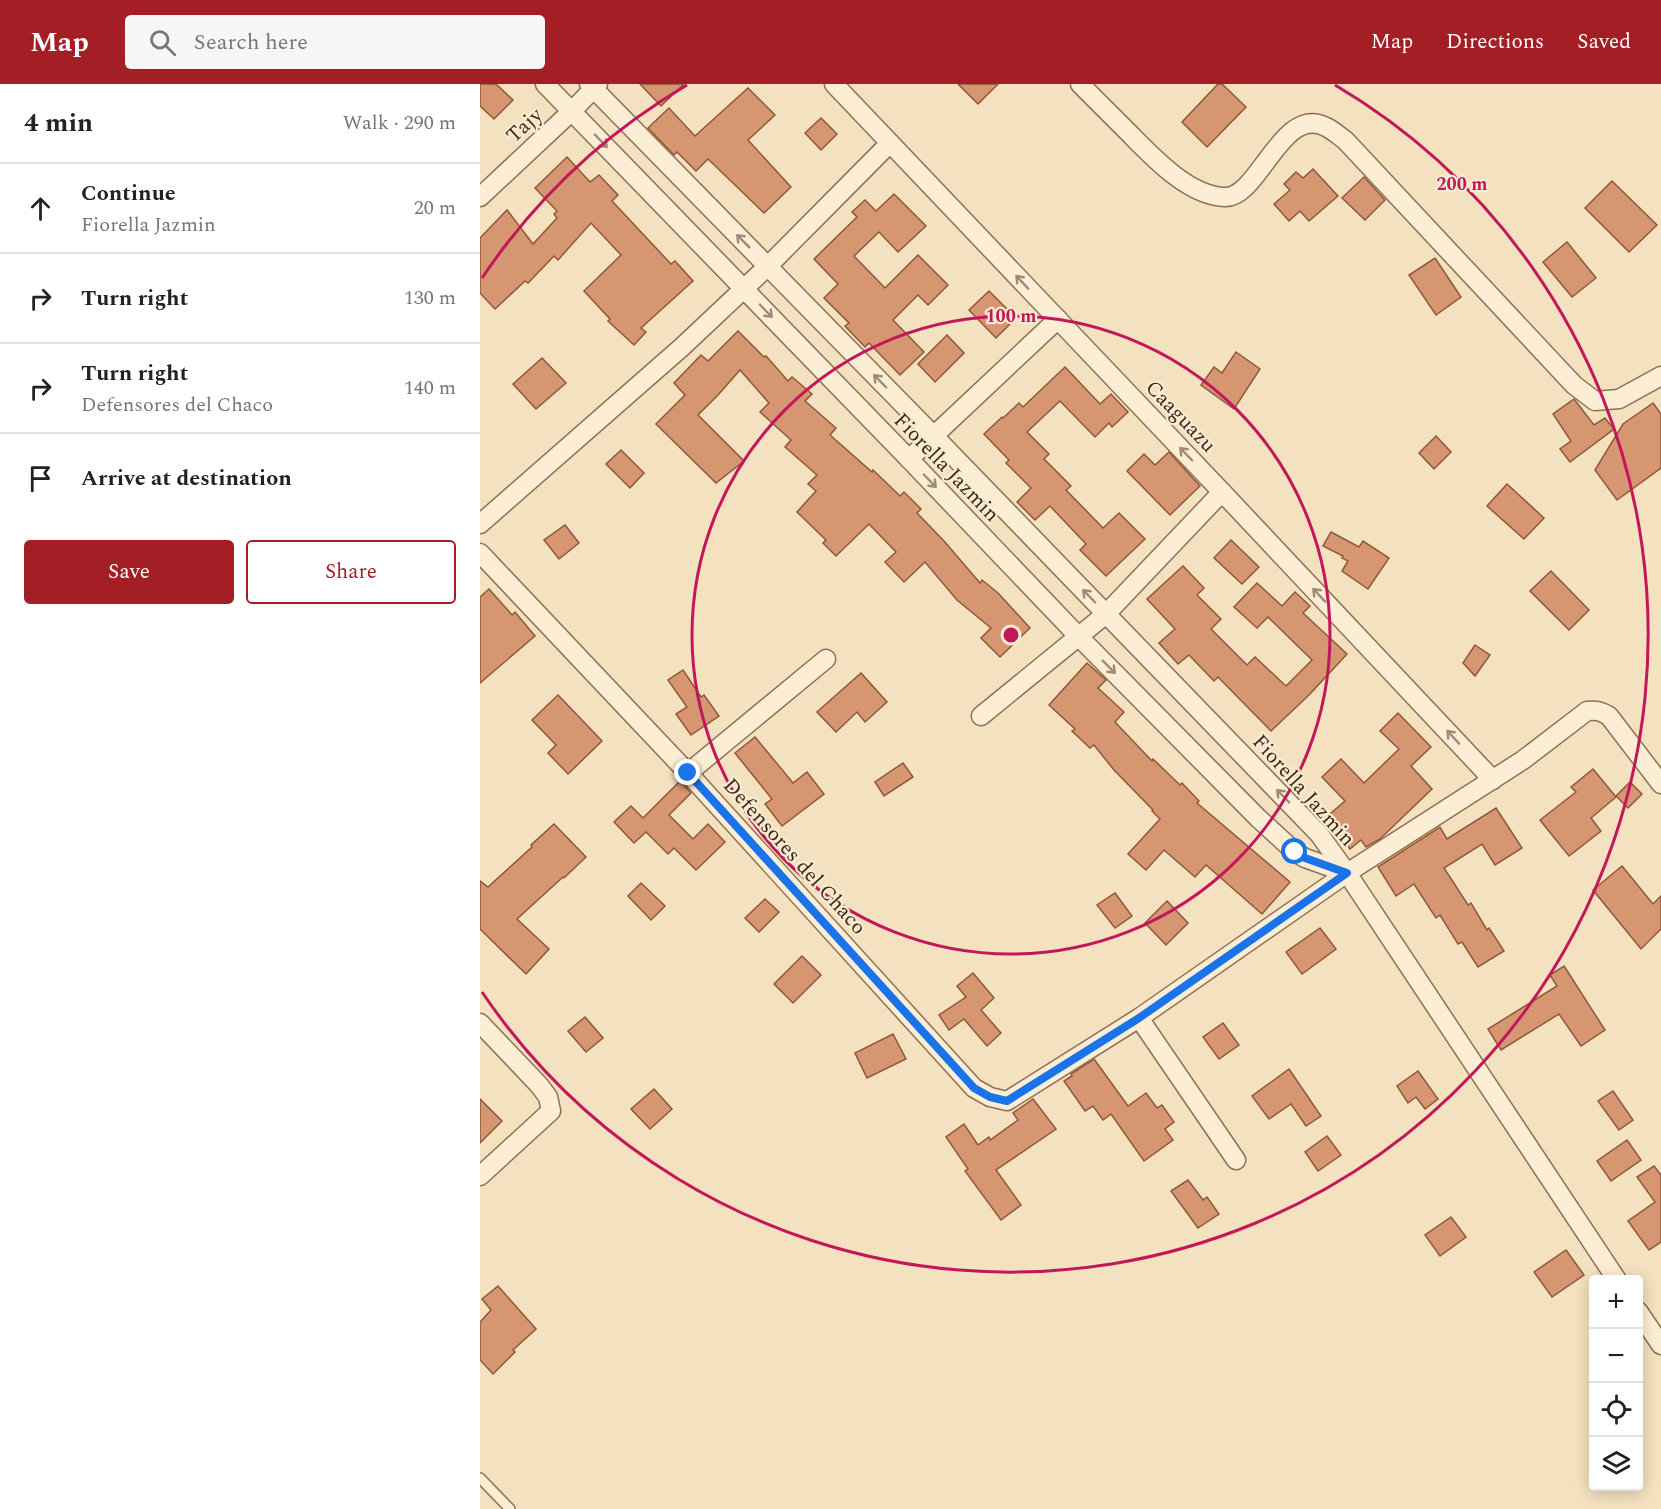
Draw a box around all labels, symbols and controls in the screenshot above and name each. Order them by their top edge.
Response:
search box [125,15,545,69]
text: Map [30,21,89,64]
icon: search [146,26,179,59]
text: Search here [194,26,308,59]
text: Map [1371,26,1413,58]
text: Directions [1446,26,1544,58]
text: Saved [1577,26,1631,58]
street label: Tajy [499,100,551,151]
text: 4 min [24,103,93,143]
text: Walk · 290 m [343,108,456,138]
one-way arrow [593,133,608,148]
text: 200 m [1436,171,1488,198]
text: Continue [81,177,176,210]
icon: ahead [24,192,57,225]
text: 20 m [414,193,456,223]
text: Fiorella Jazmin [81,210,216,240]
one-way arrow [736,234,751,249]
one-way arrow [1015,274,1030,289]
icon: right [24,282,57,315]
text: Turn right [81,282,188,315]
text: 130 m [404,283,456,313]
text: 100 m [985,303,1037,330]
one-way arrow [758,304,773,319]
text: Turn right [81,357,188,390]
icon: right [24,372,57,405]
text: 140 m [404,373,456,403]
one-way arrow [872,373,887,388]
street label: Caaguazu [1137,373,1224,461]
text: Defensores del Chaco [81,390,273,420]
street label: Fiorella Jazmin [886,406,1007,530]
one-way arrow [1178,446,1193,461]
icon: arrive [24,462,57,495]
text: Arrive at destination [81,462,292,495]
one-way arrow [923,474,938,489]
button: Save [24,540,234,604]
button: Share [246,540,456,604]
one-way arrow [1312,588,1327,603]
one-way arrow [1081,589,1096,604]
centre of rings [1001,625,1021,645]
one-way arrow [1102,660,1117,675]
street label: Fiorella Jazmin [1244,727,1362,854]
one-way arrow [1446,730,1460,745]
route end [674,759,700,785]
street label: Defensores del Chaco [715,771,874,942]
one-way arrow [1276,789,1290,804]
route start [1281,838,1307,864]
map controls [1589,1275,1643,1491]
button: + [1589,1275,1643,1329]
button: − [1589,1329,1643,1383]
button: locate [1589,1383,1643,1437]
button: layers [1589,1437,1643,1491]

